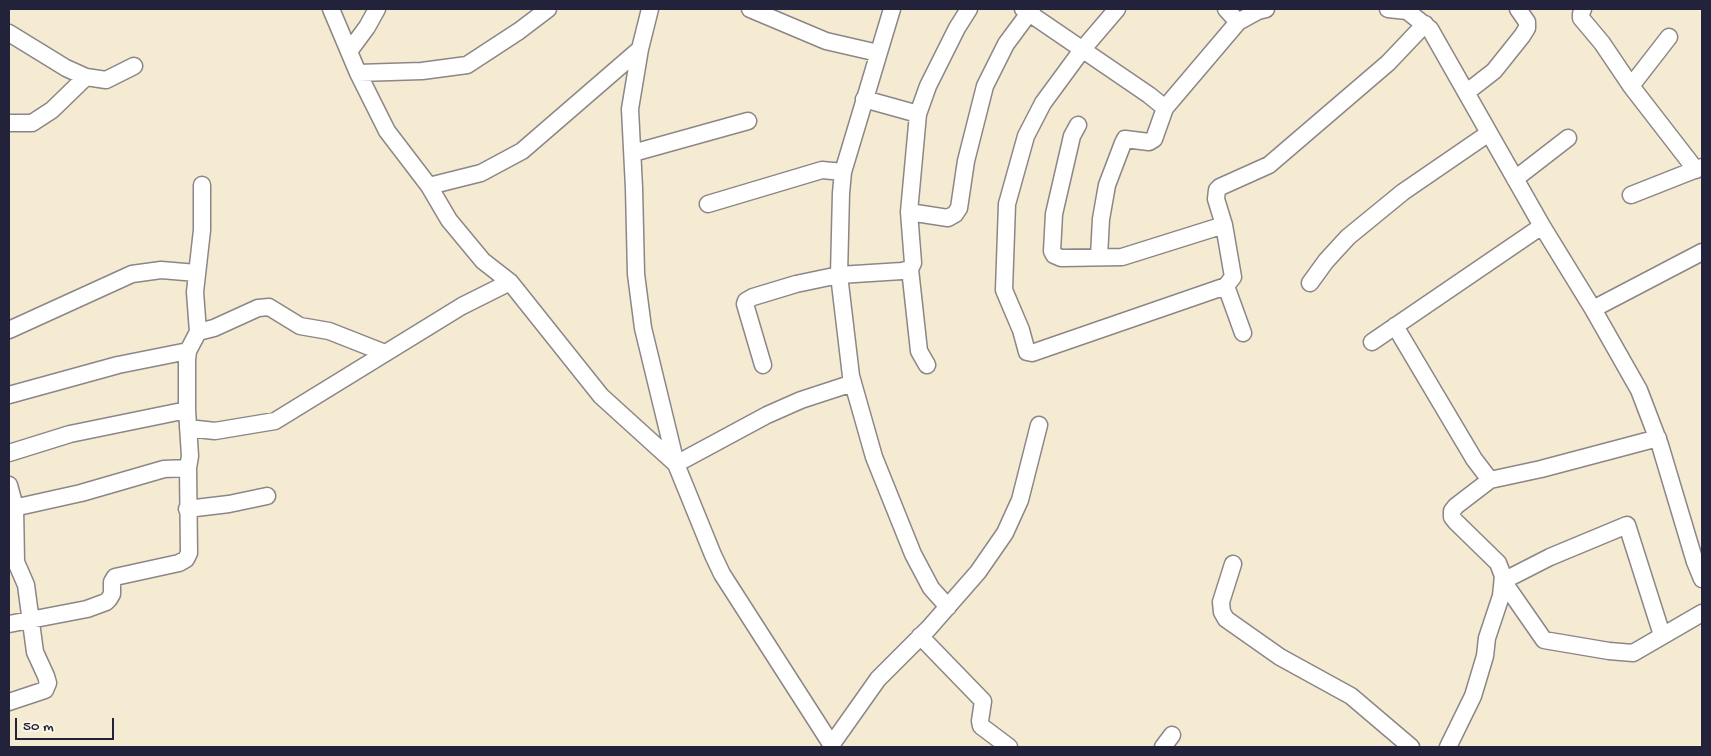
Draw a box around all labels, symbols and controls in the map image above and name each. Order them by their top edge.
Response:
scale bar [18,708,116,740]
text: 50 m [23,718,54,736]

